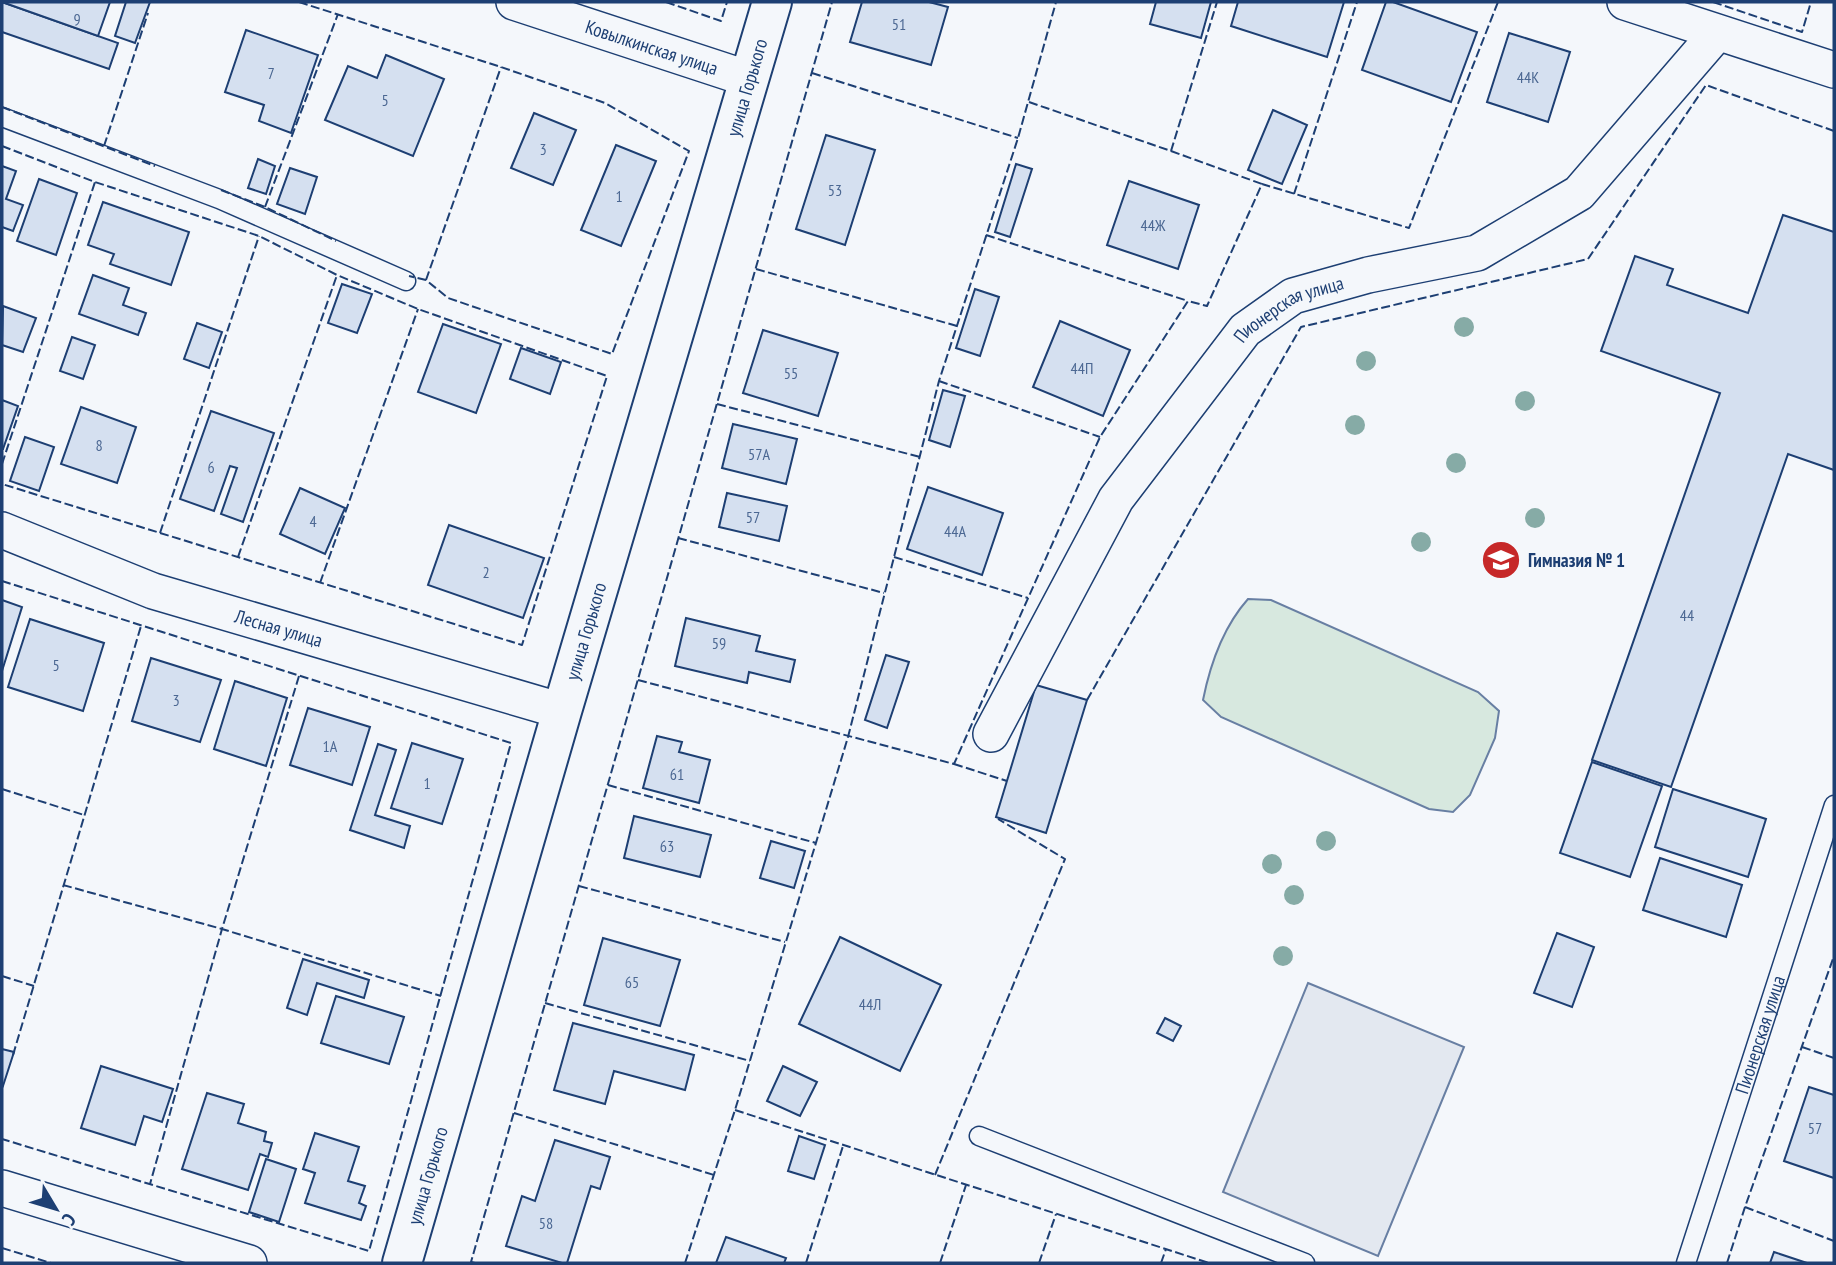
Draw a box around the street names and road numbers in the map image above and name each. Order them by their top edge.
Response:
street label: Ковылкинская улица [582,14,721,80]
street label: улица Горького [721,36,772,139]
street label: Пионерская улица [1228,270,1346,347]
street label: улица Горького [560,579,611,683]
street label: Лесная улица [231,603,325,652]
street label: Пионерская улица [1729,972,1790,1097]
street label: улица Горького [402,1124,453,1227]

